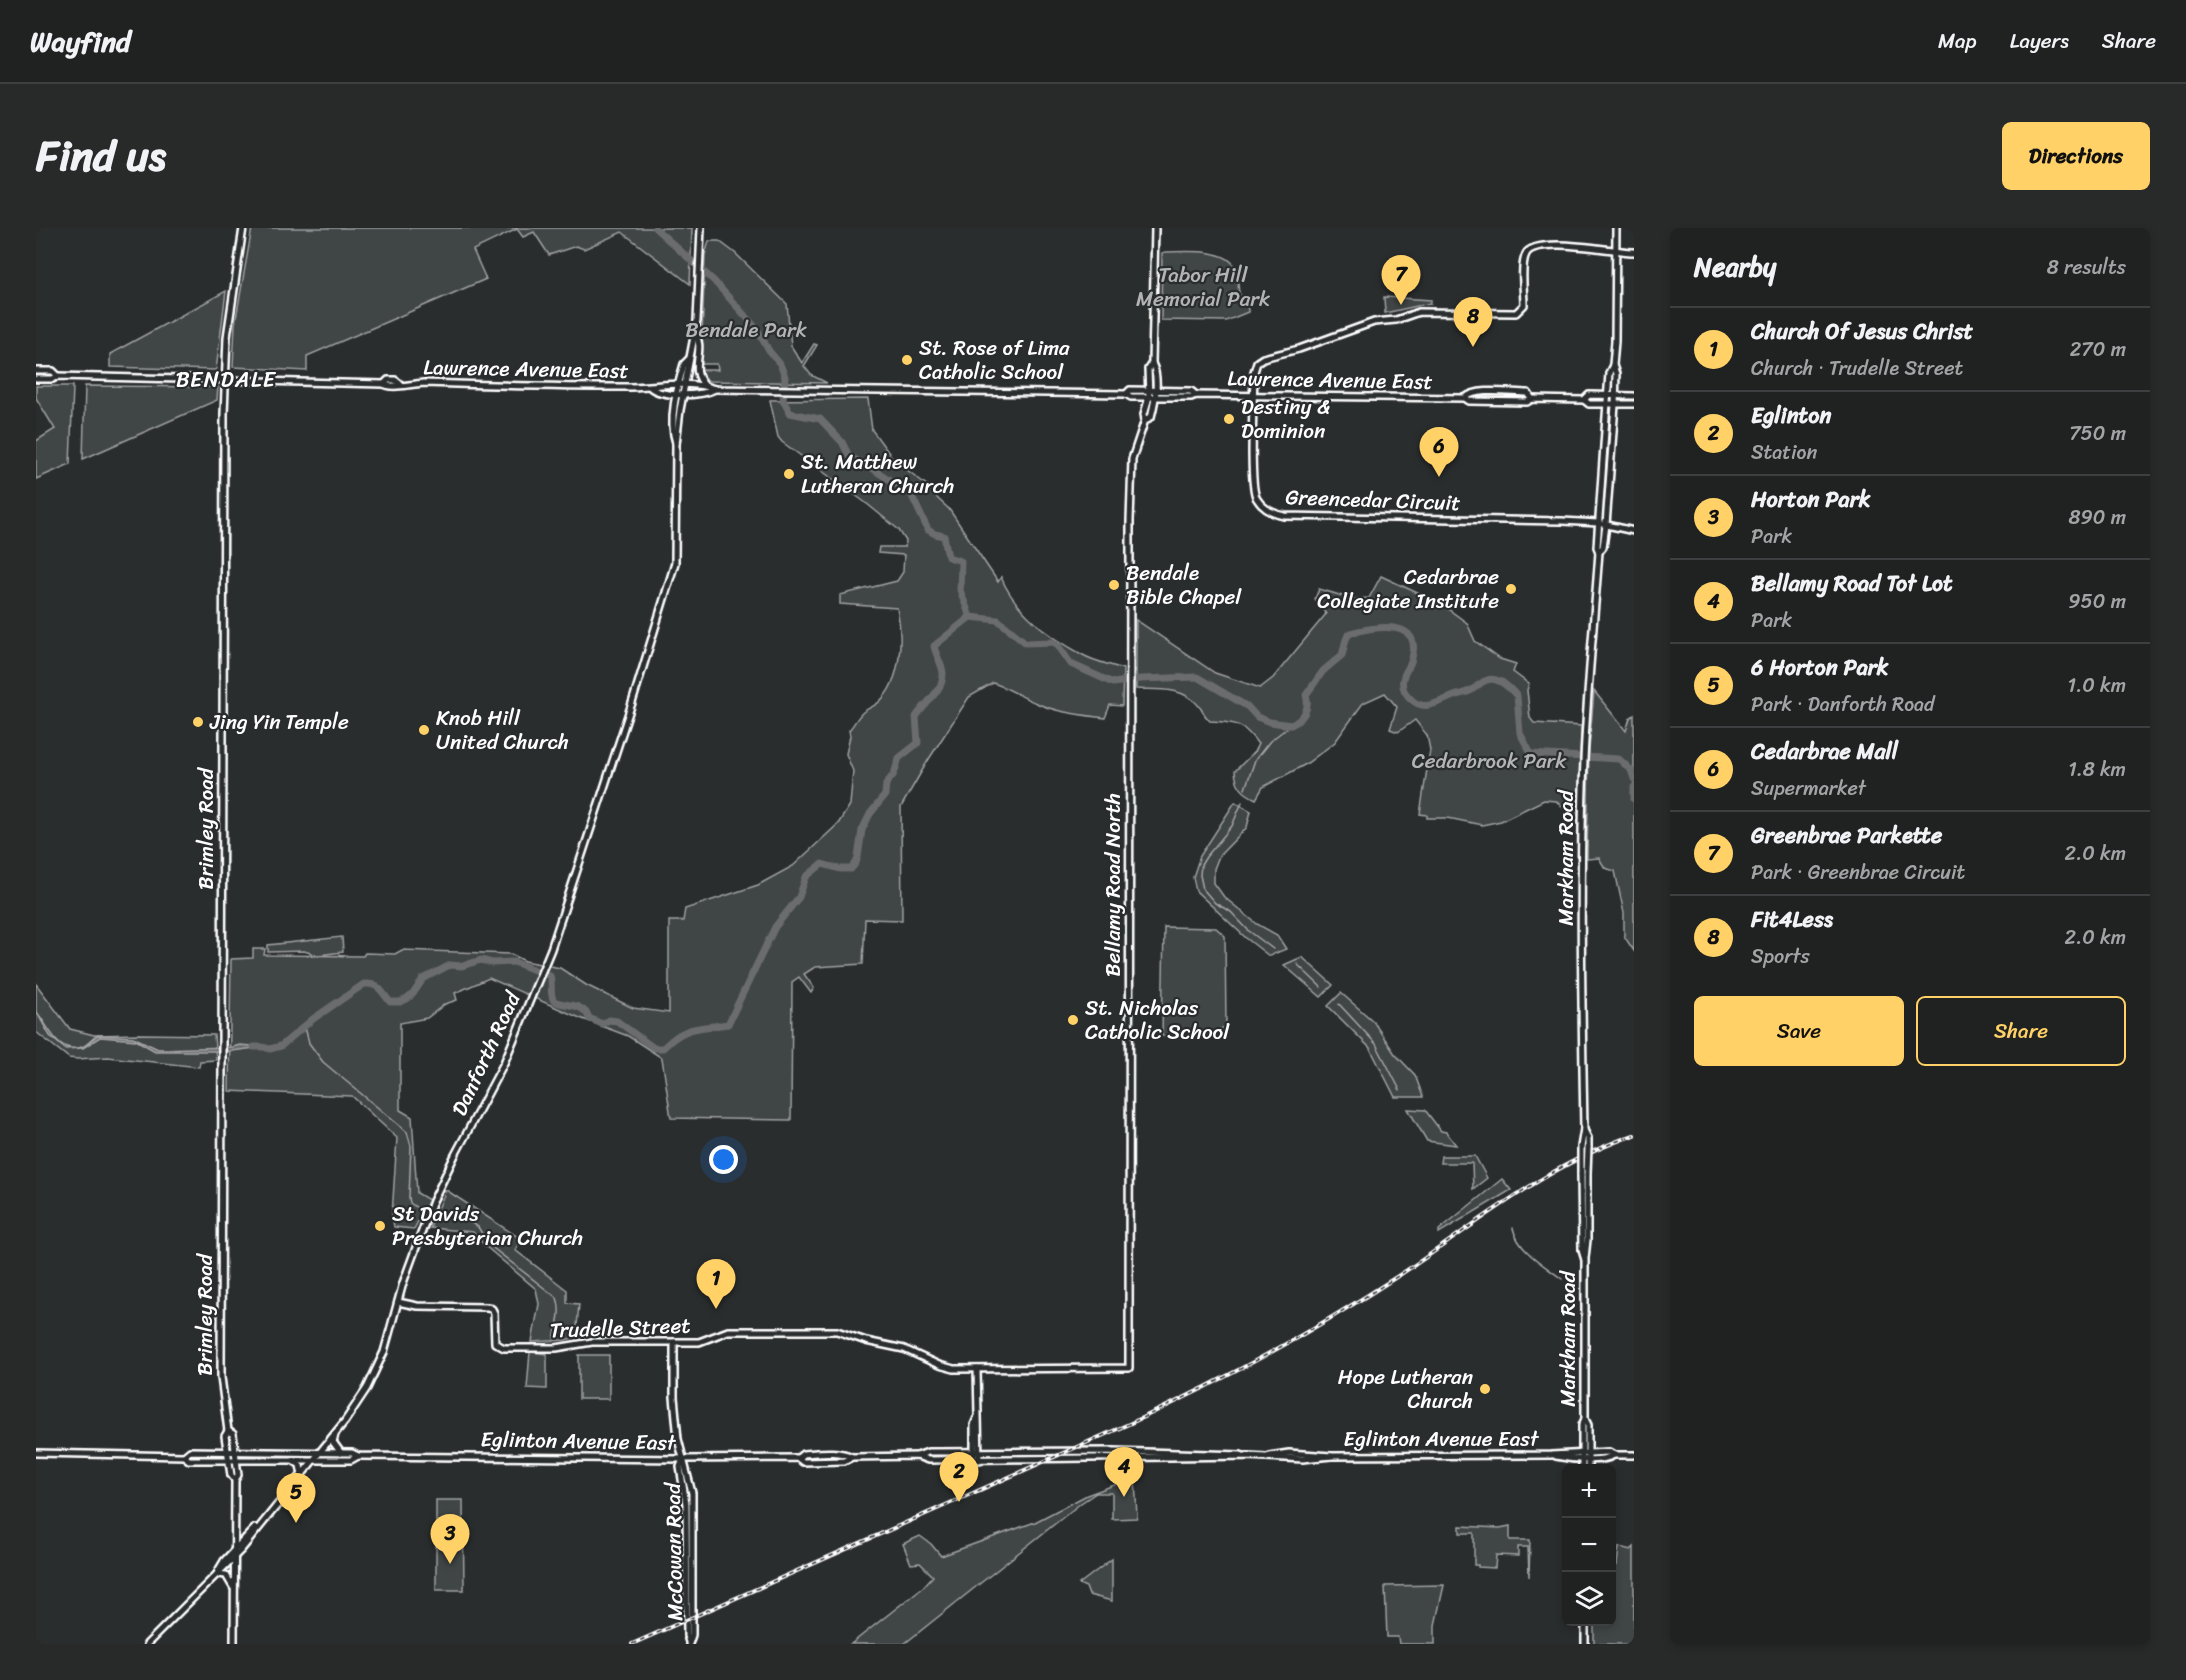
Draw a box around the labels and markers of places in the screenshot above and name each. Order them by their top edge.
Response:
pin: 7 [1382,256,1420,305]
pin: 8 [1454,298,1492,347]
place label: St. Rose of Lima Catholic School [919,329,1070,391]
marker: St. Rose of Lima Catholic School [900,353,914,367]
place label: Destiny & Dominion [1241,388,1330,450]
marker: Destiny & Dominion [1222,412,1236,426]
pin: 6 [1420,428,1458,477]
place label: St. Matthew Lutheran Church [801,443,954,505]
marker: St. Matthew Lutheran Church [782,467,796,481]
place label: Bendale Bible Chapel [1126,554,1242,616]
place label: Cedarbrae Collegiate Institute [1317,558,1499,620]
marker: Bendale Bible Chapel [1107,578,1121,592]
marker: Cedarbrae Collegiate Institute [1504,582,1518,596]
place label: Knob Hill United Church [436,699,569,761]
place label: Jing Yin Temple [209,703,349,741]
marker: Jing Yin Temple [191,715,205,729]
marker: Knob Hill United Church [417,723,431,737]
place label: St. Nicholas Catholic School [1085,989,1230,1051]
marker: St. Nicholas Catholic School [1066,1013,1080,1027]
place label: St Davids Presbyterian Church [392,1195,583,1257]
marker: St Davids Presbyterian Church [373,1219,387,1233]
pin: 1 [696,1260,736,1309]
place label: Hope Lutheran Church [1338,1358,1473,1420]
marker: Hope Lutheran Church [1478,1382,1492,1396]
pin: 4 [1104,1448,1144,1497]
pin: 2 [940,1452,978,1502]
pin: 5 [276,1474,316,1523]
pin: 3 [430,1514,470,1564]

